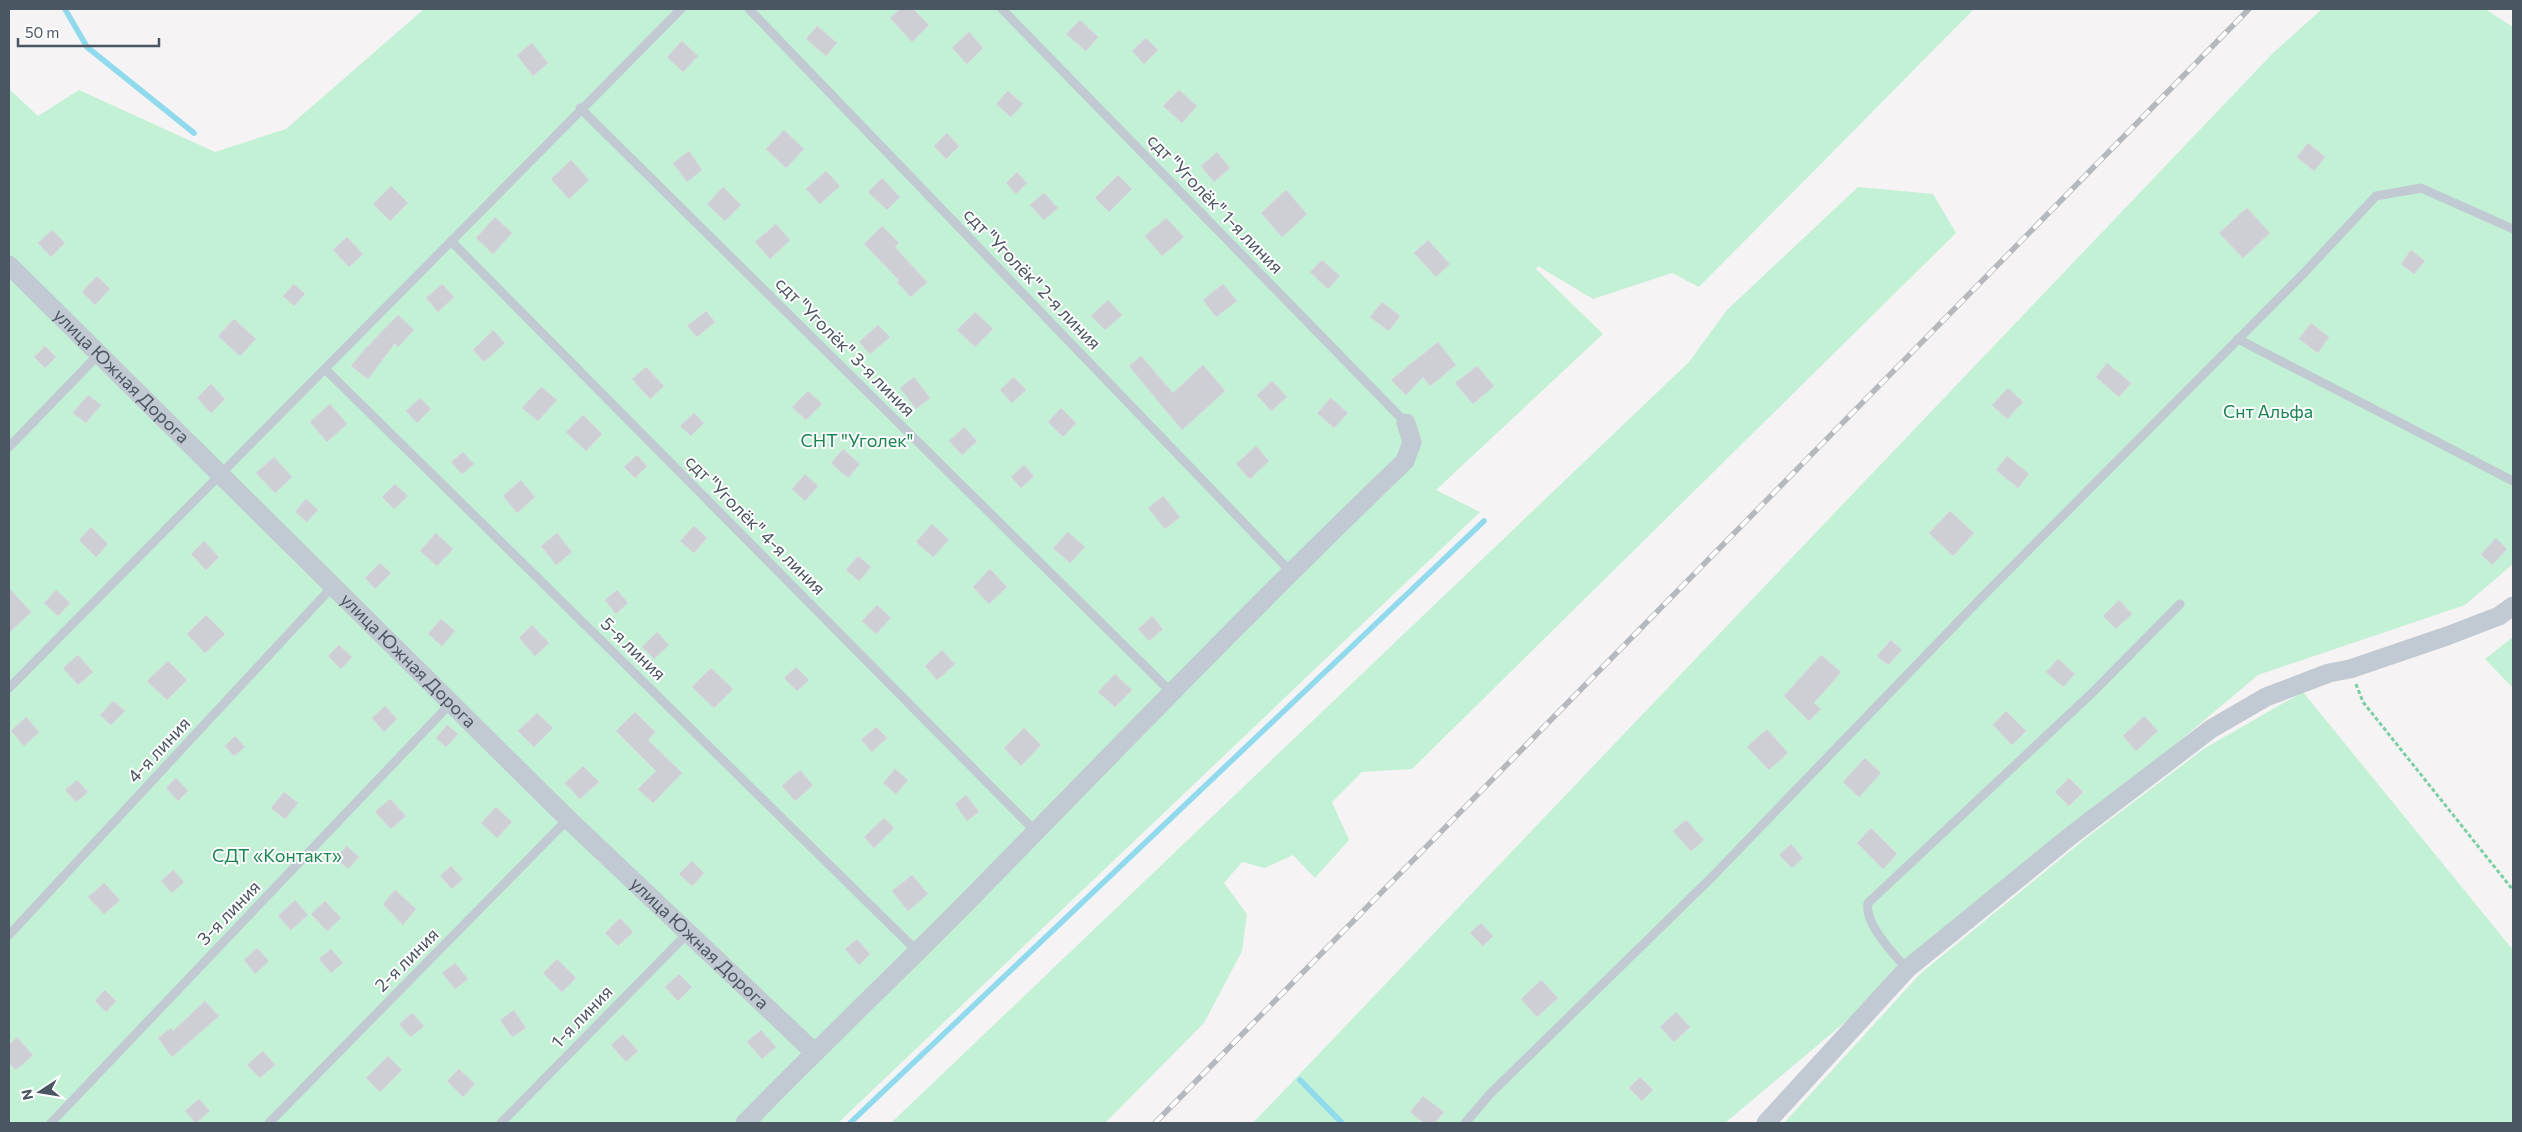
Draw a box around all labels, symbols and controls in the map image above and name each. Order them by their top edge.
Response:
scale bar [18,15,159,47]
text: 50 m [25,23,59,41]
street label: сдт "Уголёк" 1-я линия [1143,129,1288,278]
street label: сдт "Уголёк" 2-я линия [959,203,1106,354]
street label: сдт "Уголёк" 3-я линия [771,272,920,421]
street label: улица Южная Дорога [49,303,194,448]
park label: Снт Альфа [2223,400,2313,422]
park label: СНТ "Уголек" [800,429,914,451]
street label: сдт "Уголёк" 4-я линия [681,450,830,599]
street label: улица Южная Дорога [336,588,481,732]
street label: 5-я линия [597,612,671,685]
street label: 4-я линия [122,712,194,787]
park label: СДТ «Контакт» [212,844,342,866]
street label: улица Южная Дорога [626,872,774,1013]
street label: 3-я линия [192,875,265,949]
street label: 2-я линия [370,923,443,996]
street label: 1-я линия [546,980,617,1052]
north arrow [15,1067,65,1117]
text: N [17,1088,36,1102]

